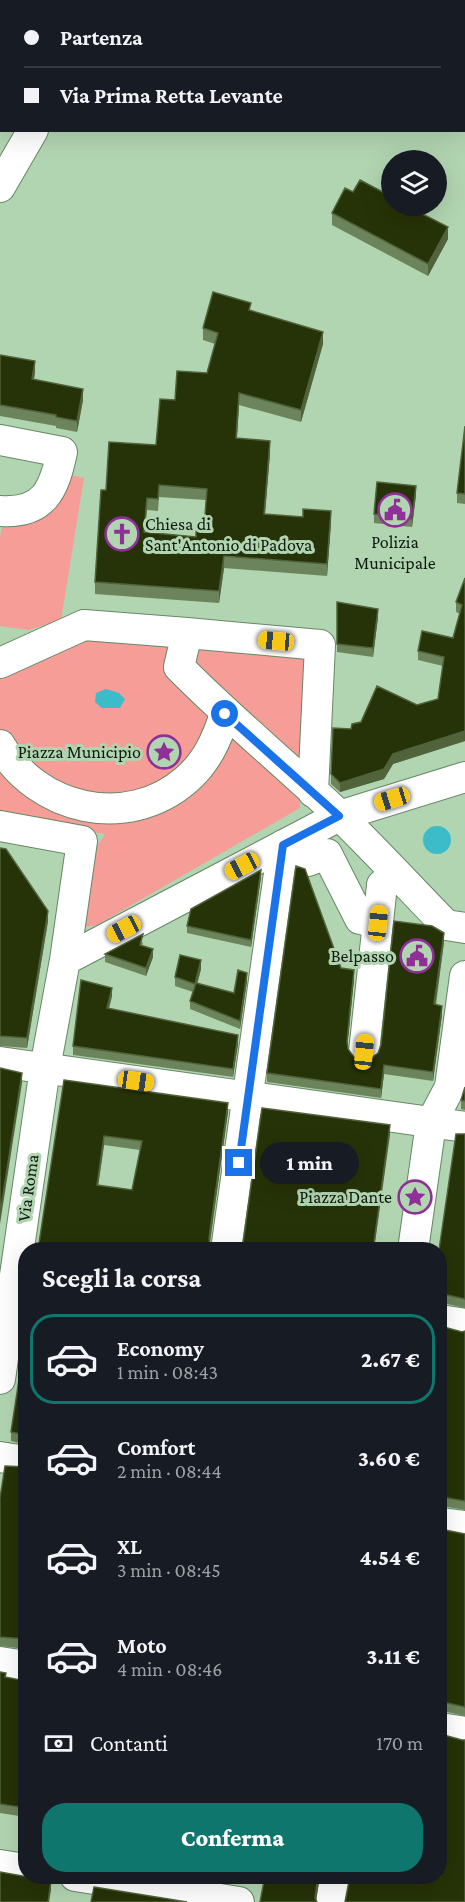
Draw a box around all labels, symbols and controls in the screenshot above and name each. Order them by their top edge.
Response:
text: Partenza [60,25,143,50]
text: Via Prima Retta Levante [60,83,283,108]
map controls [381,150,447,216]
button: layers [381,150,447,216]
public building icon: Polizia Municipale [377,492,413,528]
place label: Chiesa di Sant'Antonio di Padova [145,514,312,555]
church icon: Chiesa di Sant'Antonio di Padova [104,516,140,552]
place label: Polizia Municipale [354,532,436,573]
car [257,630,295,652]
route start [211,700,238,727]
place icon: Piazza Municipio [146,734,182,770]
place label: Piazza Municipio [18,742,141,762]
car [372,785,412,813]
car [222,850,262,882]
car [367,904,389,942]
car [104,913,144,945]
public building icon: Belpasso [399,938,435,974]
place label: Belpasso [331,946,394,966]
car [353,1033,375,1071]
car [117,1070,155,1092]
callout: 1 min [260,1142,359,1184]
route end [225,1149,252,1176]
text: 1 min [286,1152,333,1174]
street label: Via Roma [13,1153,43,1223]
place icon: Piazza Dante [397,1179,433,1215]
place label: Piazza Dante [299,1187,392,1207]
text: Scegli la corsa [42,1263,201,1293]
icon: car [45,1332,99,1386]
text: Economy [117,1336,204,1361]
text: 2.67 € [361,1347,420,1372]
text: 1 min · 08:43 [117,1361,218,1383]
icon: car [45,1431,99,1485]
text: Comfort [117,1435,195,1460]
text: 3.60 € [358,1446,420,1471]
text: 2 min · 08:44 [117,1460,222,1482]
icon: car [45,1530,99,1584]
text: XL [117,1534,142,1559]
text: 4.54 € [359,1545,420,1570]
text: 3 min · 08:45 [117,1559,221,1581]
icon: car [45,1629,99,1683]
text: Moto [117,1633,167,1658]
text: 3.11 € [367,1644,420,1669]
text: 4 min · 08:46 [117,1658,222,1680]
icon: cash [42,1727,75,1760]
text: Contanti [90,1731,168,1756]
text: 170 m [376,1732,423,1754]
button: Conferma [42,1803,423,1872]

